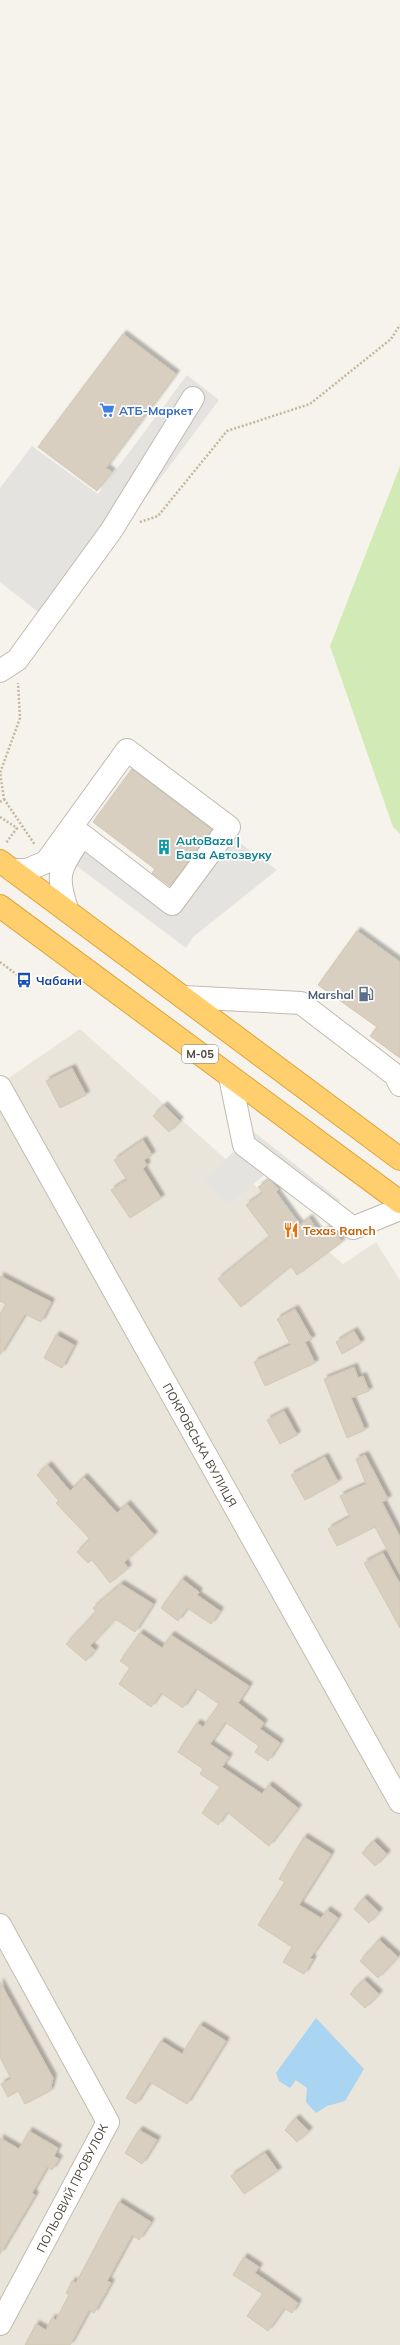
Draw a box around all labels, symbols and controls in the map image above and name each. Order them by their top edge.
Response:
supermarket icon: АТБ-Маркет [98,401,116,419]
place label: АТБ-Маркет [119,403,193,418]
place label: AutoBaza | База Автозвуку [176,833,272,862]
building icon: AutoBaza | База Автозвуку [155,838,173,856]
bus stop icon: Чабани [15,971,33,989]
place label: Чабани [36,973,82,988]
fuel station icon: Marshal [357,985,375,1003]
place label: Marshal [308,987,354,1002]
road number: М-05 [182,1045,218,1063]
restaurant icon: Texas Ranch [282,1221,300,1239]
place label: Texas Ranch [303,1223,376,1238]
street label: ПОКРОВСЬКА ВУЛИЦЯ [160,1381,240,1509]
street label: ПОЛЬОВИЙ ПРОВУЛОК [33,2121,111,2255]

